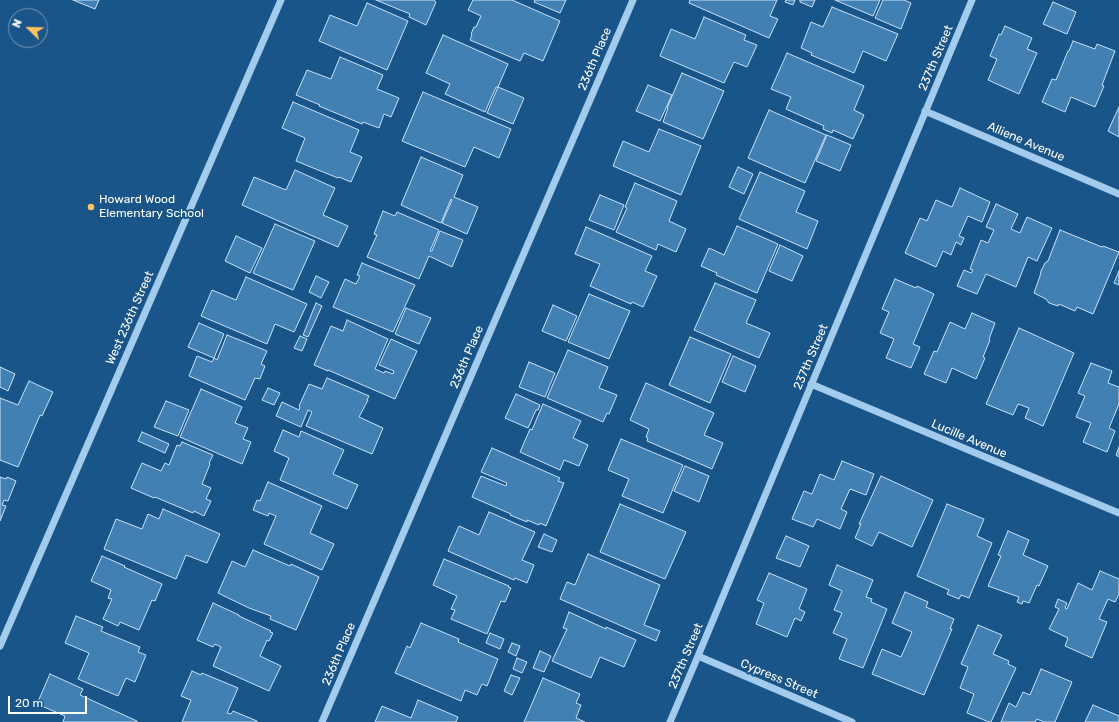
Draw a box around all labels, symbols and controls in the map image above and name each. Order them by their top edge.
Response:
north arrow [8,8,48,48]
text: N [10,17,25,30]
street label: 237th Street [916,23,956,93]
street label: 236th Place [575,25,615,93]
street label: Alliene Avenue [985,119,1067,165]
place label: Howard Wood Elementary School [99,193,204,221]
marker: Howard Wood Elementary School [86,202,96,212]
street label: West 236th Street [103,269,157,367]
street label: 237th Street [791,322,831,392]
street label: 236th Place [447,323,487,391]
street label: Lucille Avenue [929,417,1009,461]
street label: 236th Place [319,620,359,688]
street label: 237th Street [666,621,706,691]
street label: Cypress Street [738,656,820,702]
scale bar [10,688,89,714]
text: 20 m [15,696,43,710]

